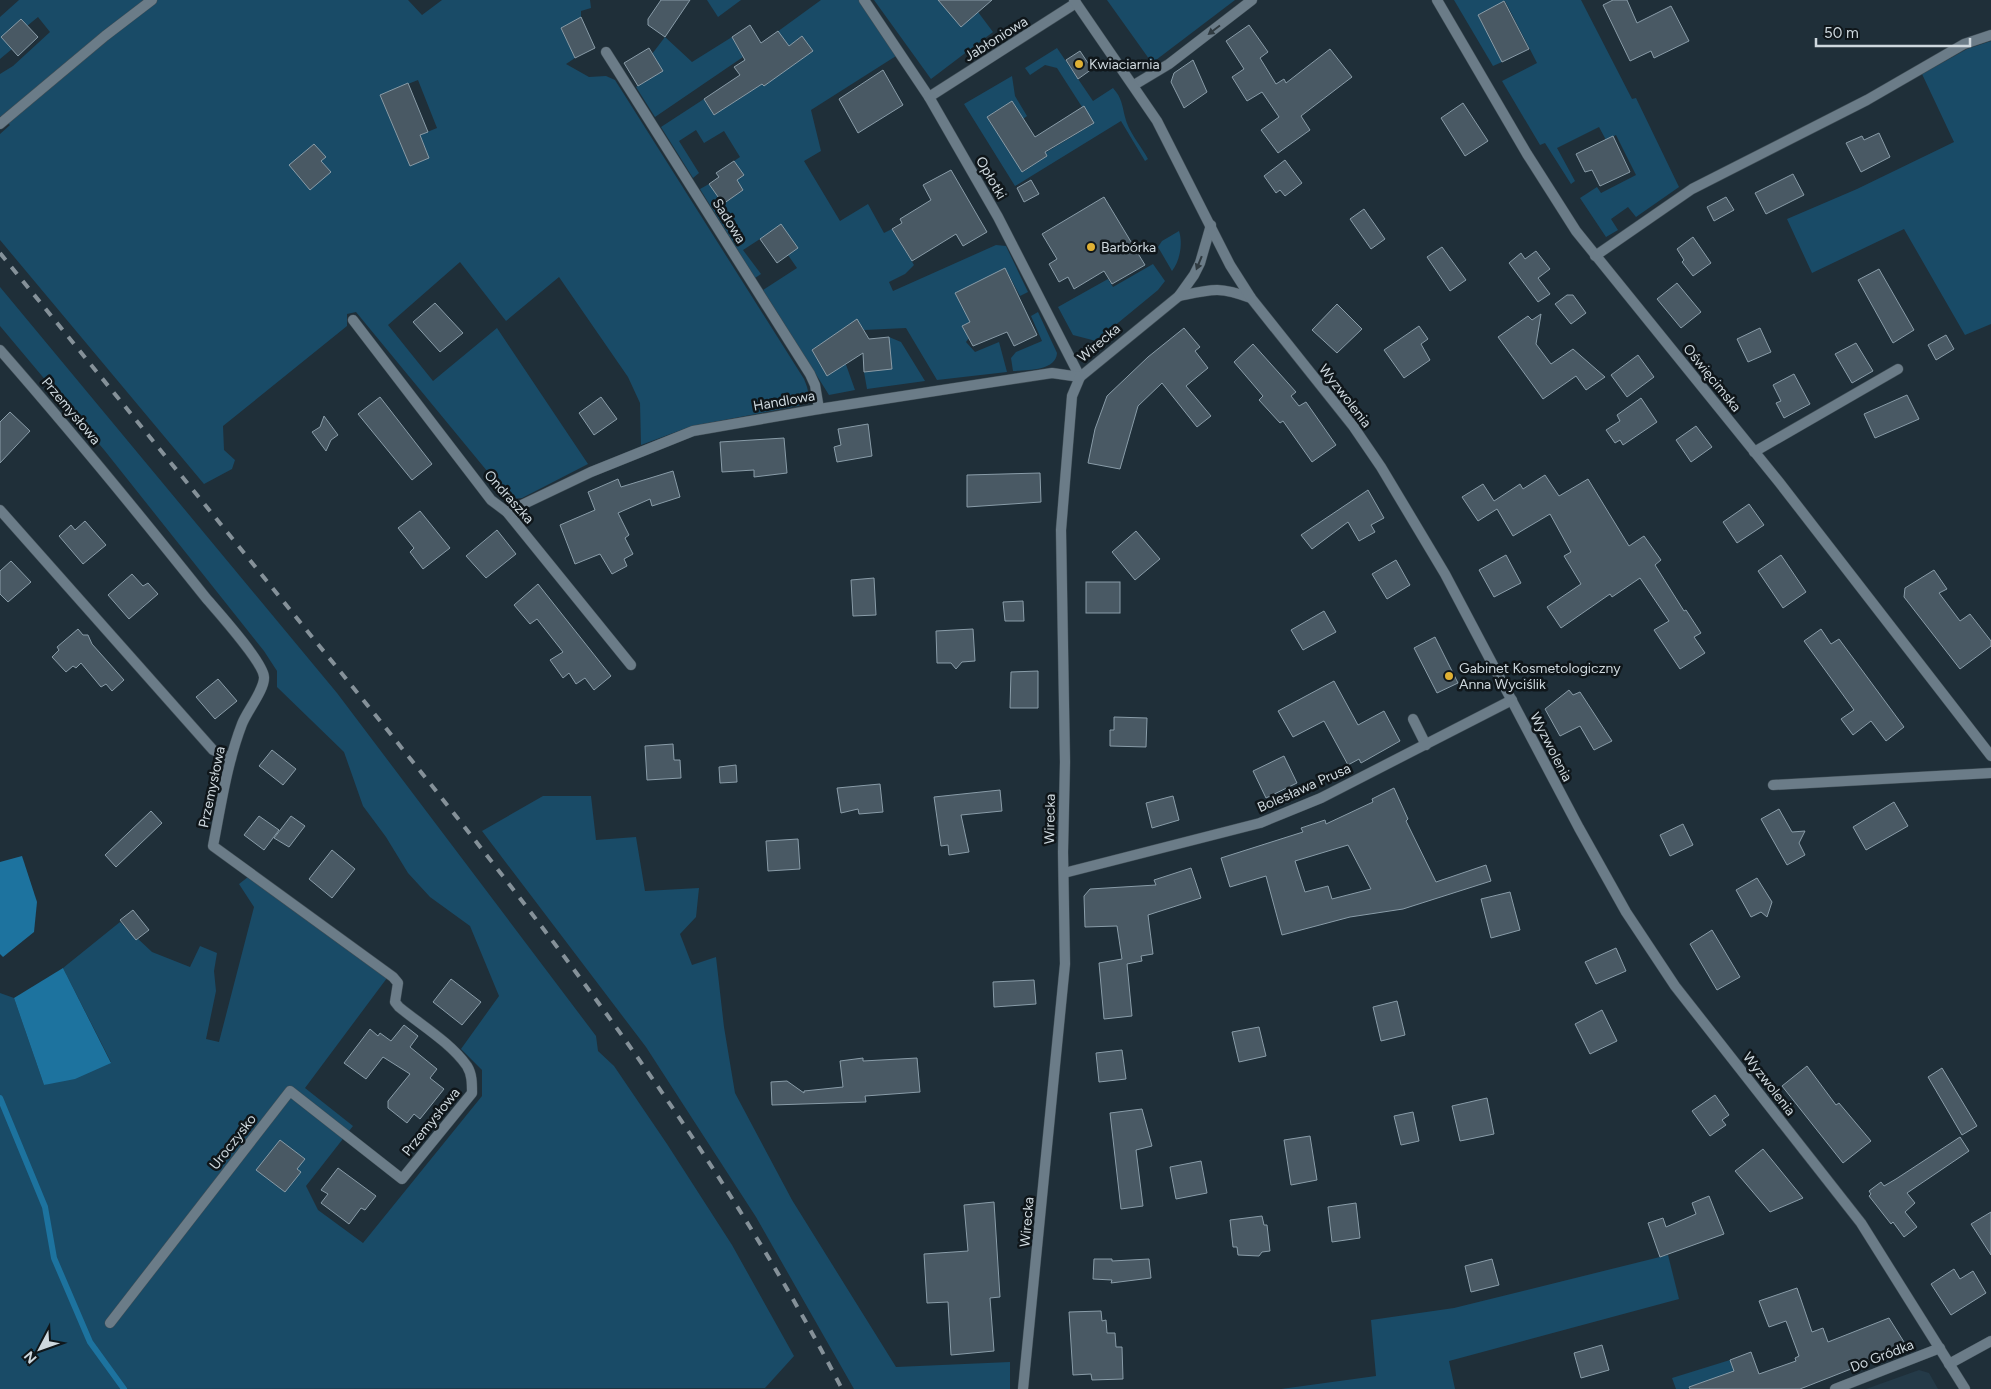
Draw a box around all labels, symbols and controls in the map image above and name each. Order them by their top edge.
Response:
street label: Jabłoniowa [961,13,1031,65]
scale bar [1816,15,1970,47]
one-way arrow [1208,24,1221,35]
text: 50 m [1824,24,1859,42]
place label: Kwiaciarnia [1089,56,1160,73]
marker: Kwiaciarnia [1073,58,1085,70]
street label: Opłotki [972,154,1010,202]
street label: Sadowa [709,195,749,247]
place label: Barbórka [1101,239,1156,256]
marker: Barbórka [1085,241,1097,253]
one-way arrow [1195,256,1203,270]
street label: Wirecka [1074,320,1124,366]
street label: Oświęcimska [1679,341,1745,415]
street label: Wyzwolenia [1315,361,1375,431]
street label: Przemysłowa [38,374,104,448]
street label: Handlowa [752,387,816,415]
street label: Ondraszka [481,467,537,527]
place label: Gabinet Kosmetologiczny Anna Wyciślik [1459,660,1621,693]
marker: Gabinet Kosmetologiczny Anna Wyciślik [1443,670,1455,682]
street label: Wyzwolenia [1526,709,1576,785]
street label: Przemysłowa [195,745,229,829]
street label: Bolesława Prusa [1255,760,1353,816]
street label: Wirecka [1041,794,1059,844]
street label: Wyzwolenia [1739,1049,1799,1119]
street label: Przemysłowa [398,1084,464,1160]
street label: Uroczysko [206,1111,260,1173]
street label: Wirecka [1016,1196,1038,1248]
north arrow [15,1324,65,1374]
street label: Do Gródka [1848,1336,1916,1376]
text: N [21,1348,41,1367]

